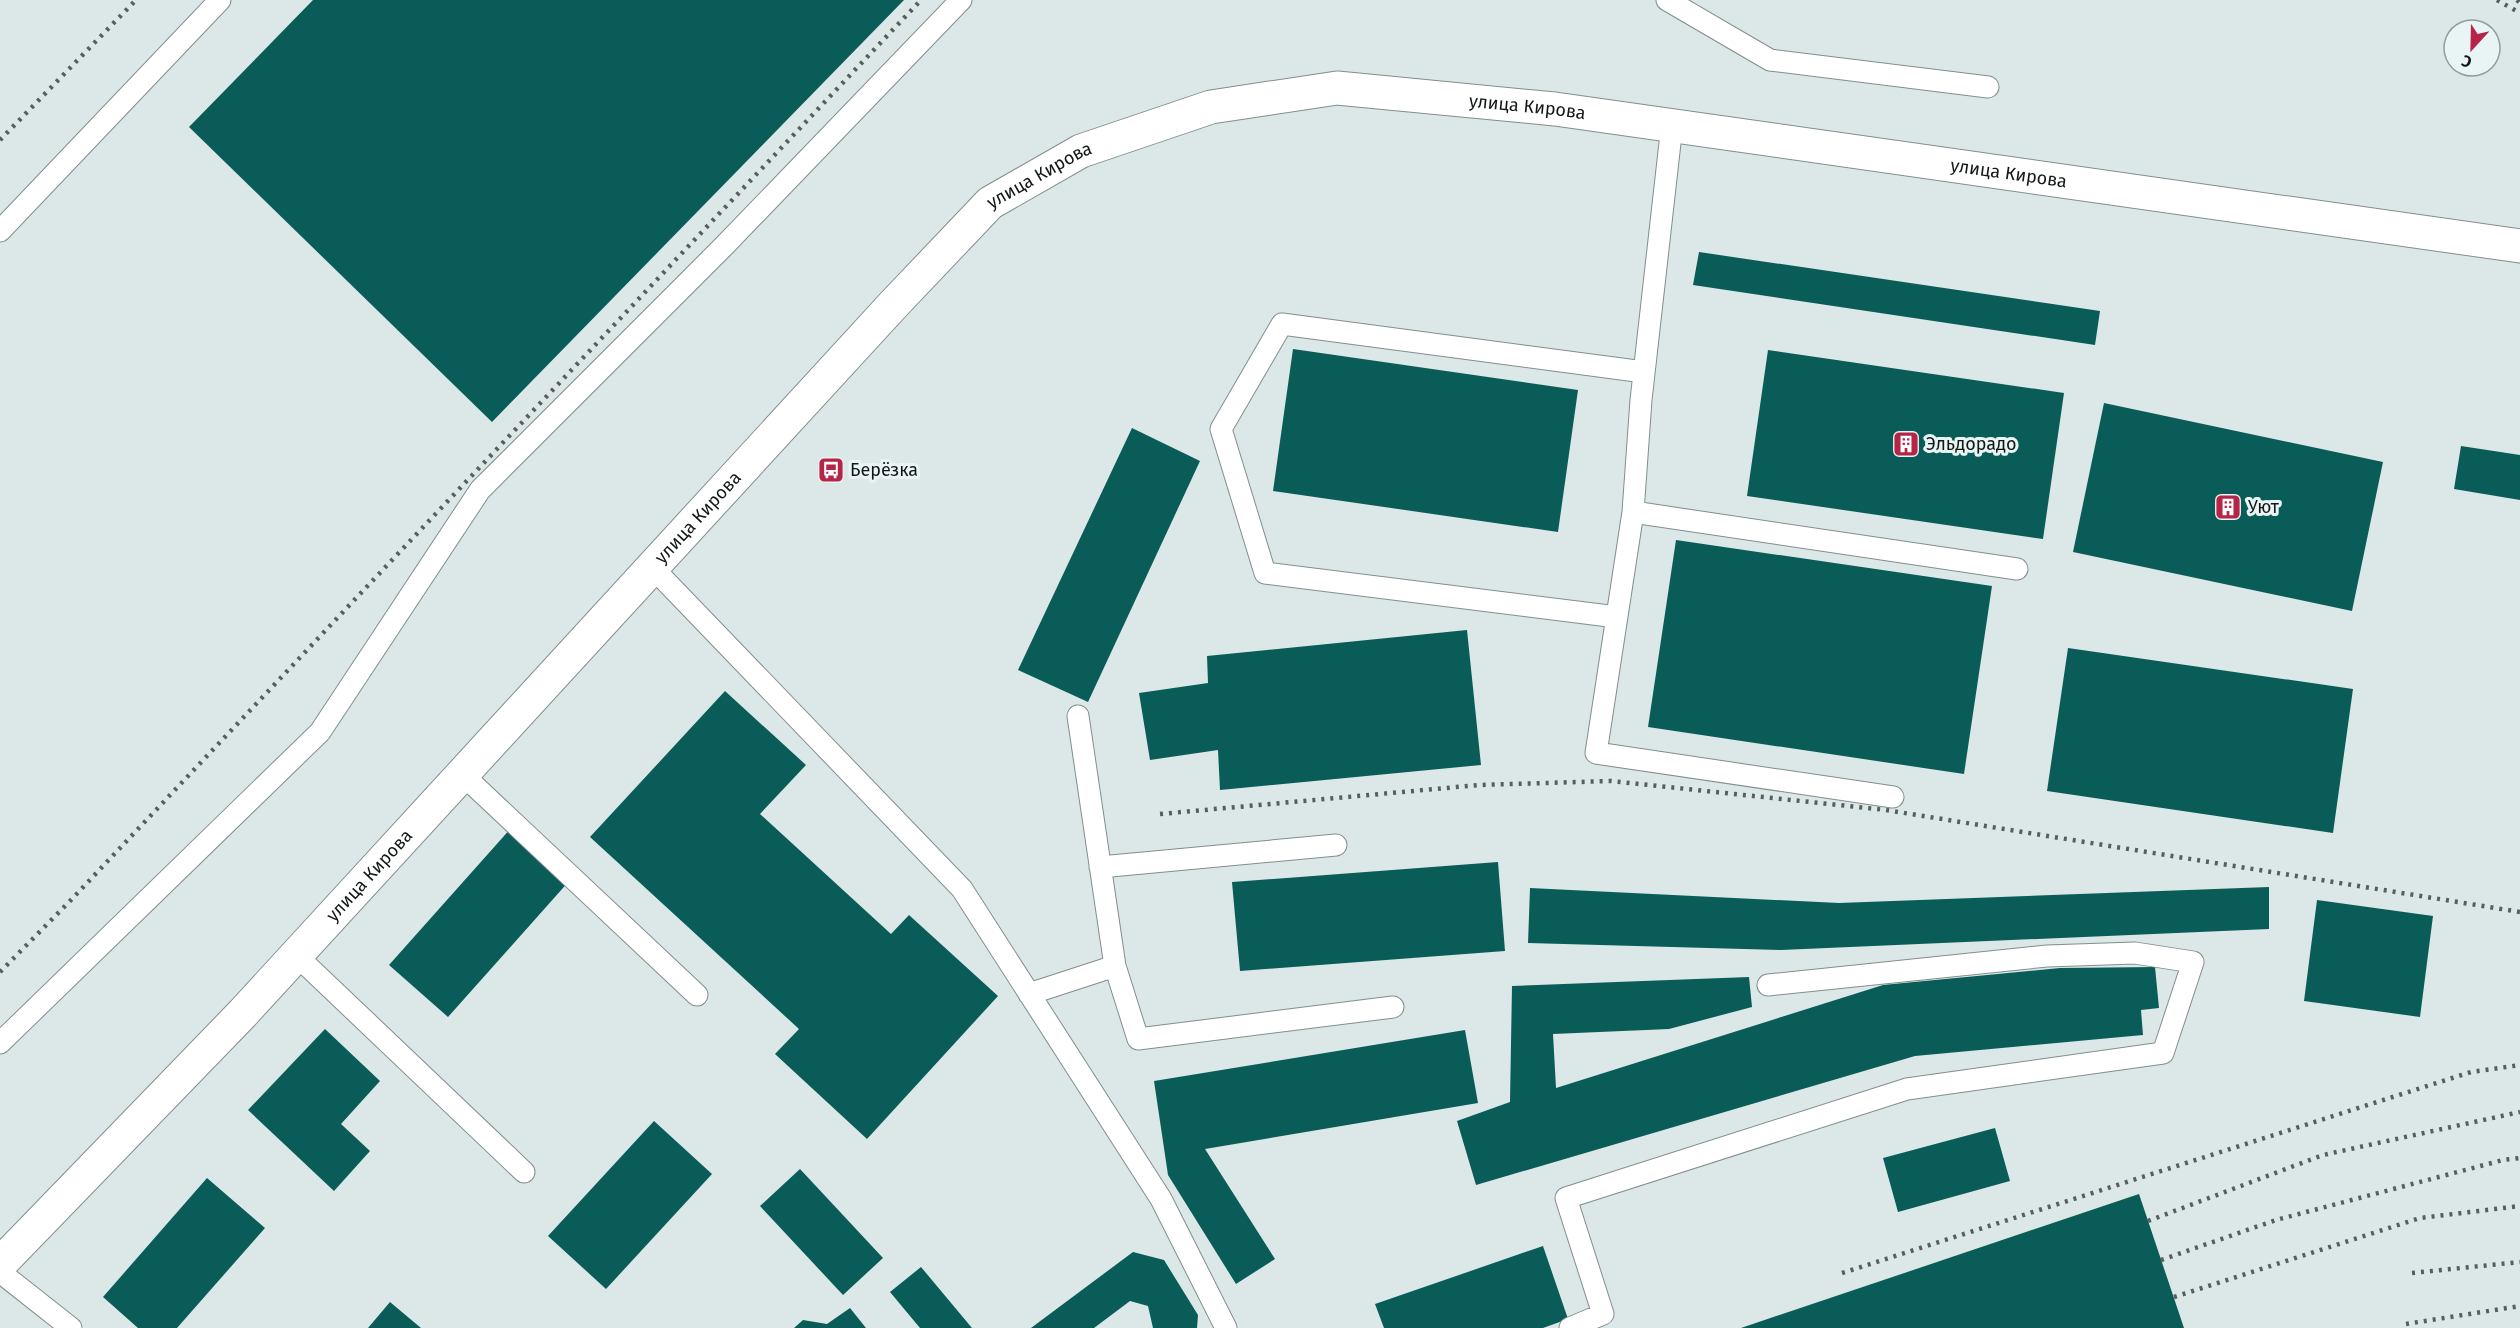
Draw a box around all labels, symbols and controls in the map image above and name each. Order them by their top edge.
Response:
north arrow [2442,18,2502,78]
text: С [2458,51,2474,72]
street label: улица Кирова [1468,90,1587,124]
street label: улица Кирова [983,137,1095,214]
street label: улица Кирова [1949,154,2068,193]
building icon: Эльдорадо [1891,429,1921,459]
place label: Эльдорадо [1926,433,2017,455]
bus stop icon: Берёзка [816,455,846,485]
place label: Берёзка [850,459,918,481]
street label: улица Кирова [650,467,746,568]
building icon: Уют [2213,492,2243,522]
place label: Уют [2248,496,2280,518]
street label: улица Кирова [321,825,417,926]

